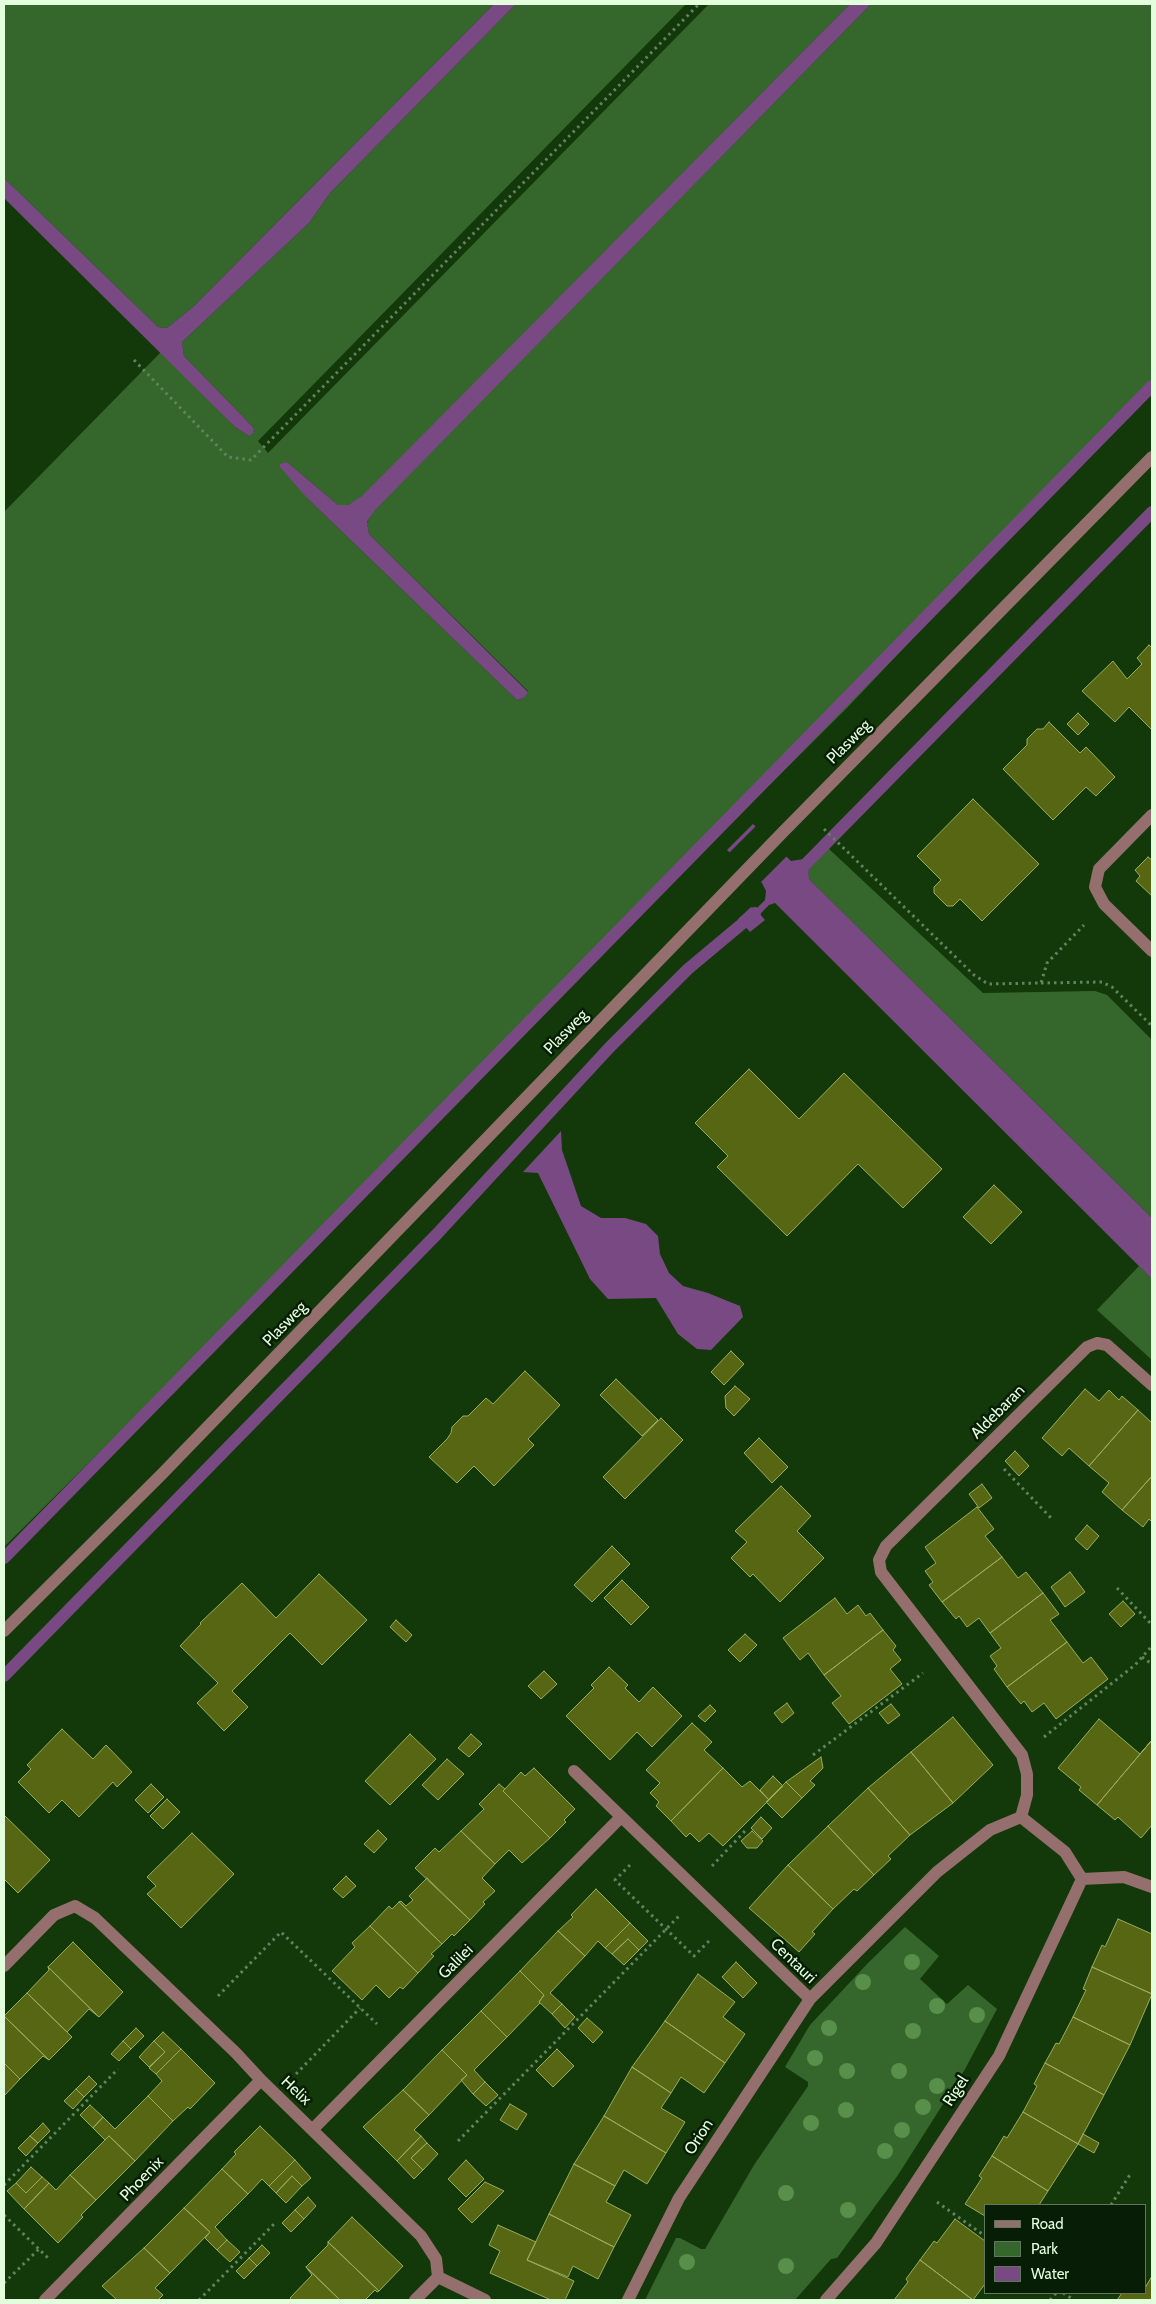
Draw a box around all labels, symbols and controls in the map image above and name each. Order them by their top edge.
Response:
street label: Plasweg [823,716,875,768]
street label: Plasweg [540,1006,592,1058]
street label: Plasweg [259,1298,311,1350]
street label: Aldebaran [967,1381,1029,1443]
street label: Centauri [766,1934,820,1988]
street label: Galilei [435,1941,477,1983]
street label: Helix [277,2072,315,2110]
street label: Rigel [939,2072,973,2110]
street label: Orion [680,2116,718,2158]
street label: Phoenix [116,2153,168,2205]
legend [984,2204,1146,2294]
text: Road [1031,2215,1064,2233]
text: Park [1031,2240,1058,2258]
text: Water [1031,2265,1069,2283]

